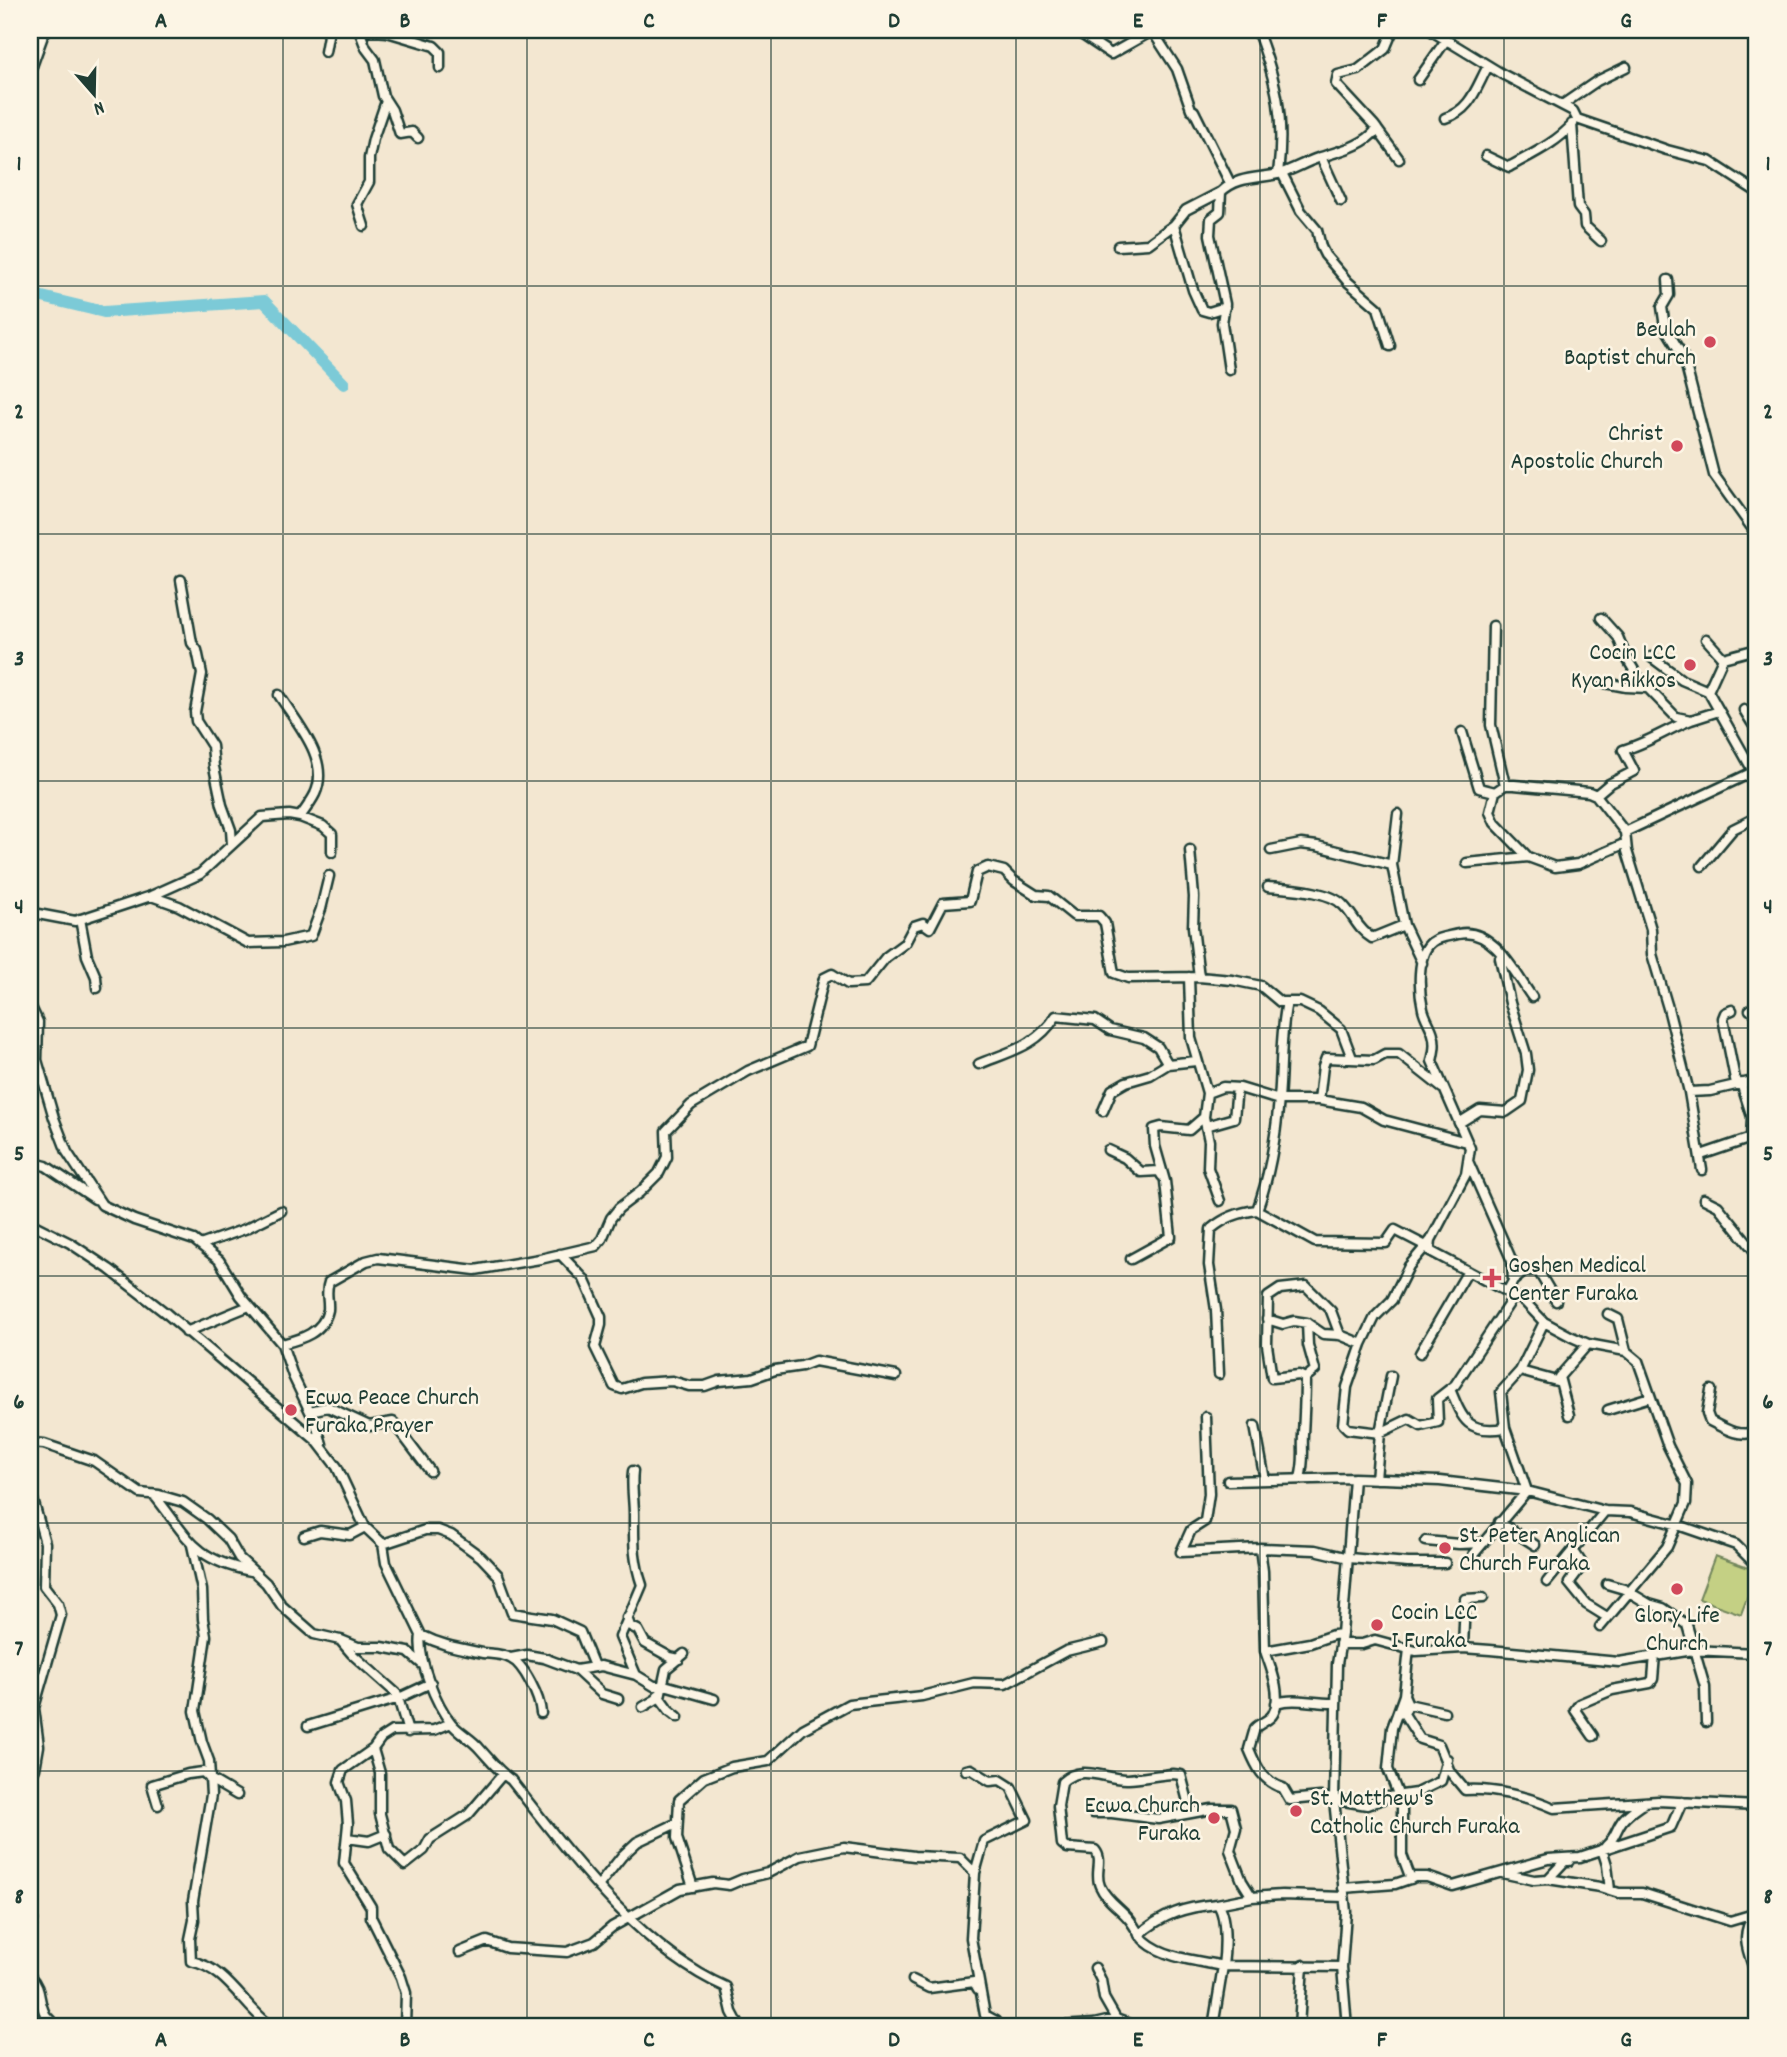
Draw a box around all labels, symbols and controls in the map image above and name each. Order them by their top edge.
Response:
text: A [155,6,167,39]
text: B [400,6,411,39]
text: C [643,6,655,39]
text: D [888,6,900,39]
text: E [1133,6,1144,39]
text: F [1377,6,1388,39]
text: G [1620,6,1632,39]
north arrow [60,60,130,130]
text: N [90,92,108,121]
text: 1 [16,149,22,182]
text: 1 [1765,149,1771,182]
place label: Beulah Baptist church [1564,314,1696,376]
marker: Beulah Baptist church [1702,334,1718,350]
text: 2 [14,397,24,430]
text: 2 [1763,397,1773,430]
place label: Christ Apostolic Church [1511,418,1663,480]
marker: Christ Apostolic Church [1669,438,1685,454]
place label: Cocin LCC Kyan Rikkos [1571,637,1676,699]
text: 3 [14,644,24,677]
text: 3 [1763,644,1773,677]
marker: Cocin LCC Kyan Rikkos [1682,657,1698,673]
text: 4 [14,892,24,925]
text: 4 [1763,892,1773,925]
text: 5 [14,1139,24,1172]
text: 5 [1763,1139,1773,1172]
place label: Goshen Medical Center Furaka [1508,1250,1646,1312]
marker: Goshen Medical Center Furaka [1482,1268,1502,1288]
place label: Ecwa Peace Church Furaka Prayer [305,1382,479,1444]
text: 6 [13,1387,25,1420]
text: 6 [1762,1387,1774,1420]
marker: Ecwa Peace Church Furaka Prayer [283,1402,299,1418]
place label: St. Peter Anglican Church Furaka [1459,1520,1620,1582]
marker: St. Peter Anglican Church Furaka [1437,1540,1453,1556]
marker: Glory Life Church [1669,1581,1685,1597]
place label: Cocin LCC I Furaka [1391,1597,1478,1659]
place label: Glory Life Church [1634,1600,1720,1662]
marker: Cocin LCC I Furaka [1369,1617,1385,1633]
text: 7 [15,1634,24,1667]
text: 7 [1764,1634,1773,1667]
place label: St. Matthew's Catholic Church Furaka [1310,1783,1520,1845]
place label: Ecwa Church Furaka [1085,1790,1201,1852]
marker: St. Matthew's Catholic Church Furaka [1288,1803,1304,1819]
marker: Ecwa Church Furaka [1206,1810,1222,1826]
text: 8 [14,1882,24,1915]
text: 8 [1763,1882,1773,1915]
text: A [155,2025,167,2057]
text: B [400,2025,411,2057]
text: C [643,2025,655,2057]
text: D [888,2025,900,2057]
text: E [1133,2025,1144,2057]
text: F [1377,2025,1388,2057]
text: G [1620,2025,1632,2057]

